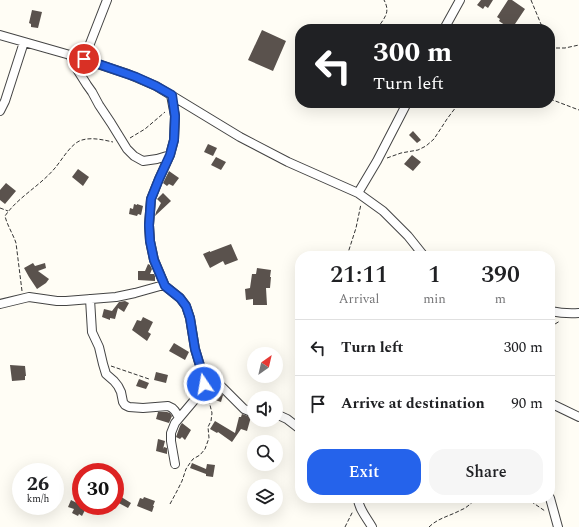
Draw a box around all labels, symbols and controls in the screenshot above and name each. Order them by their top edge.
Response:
text: 300 m [373,31,452,74]
icon: left [307,40,359,92]
pin [67,42,101,76]
icon: arrive [73,48,95,70]
text: Turn left [373,70,444,97]
text: 21:11 [330,257,388,293]
text: 1 [428,257,441,293]
text: 390 [481,257,520,293]
text: Arrival [339,289,379,309]
text: min [423,289,446,309]
text: m [495,289,506,309]
text: Turn left [341,336,403,359]
text: 300 m [504,336,543,359]
icon: left [307,337,329,359]
north arrow [247,347,283,383]
map controls [247,347,283,515]
position arrow [183,363,225,405]
button: sound [247,391,283,427]
text: Arrive at destination [341,392,485,415]
text: 90 m [511,392,543,415]
icon: arrive [307,393,329,415]
button: search [247,435,283,471]
button: Exit [307,449,421,495]
button: Share [429,449,543,495]
speed limit sign: 30 [72,463,124,515]
text: 26 [27,469,49,499]
button: layers [247,479,283,515]
text: km/h [27,491,49,507]

